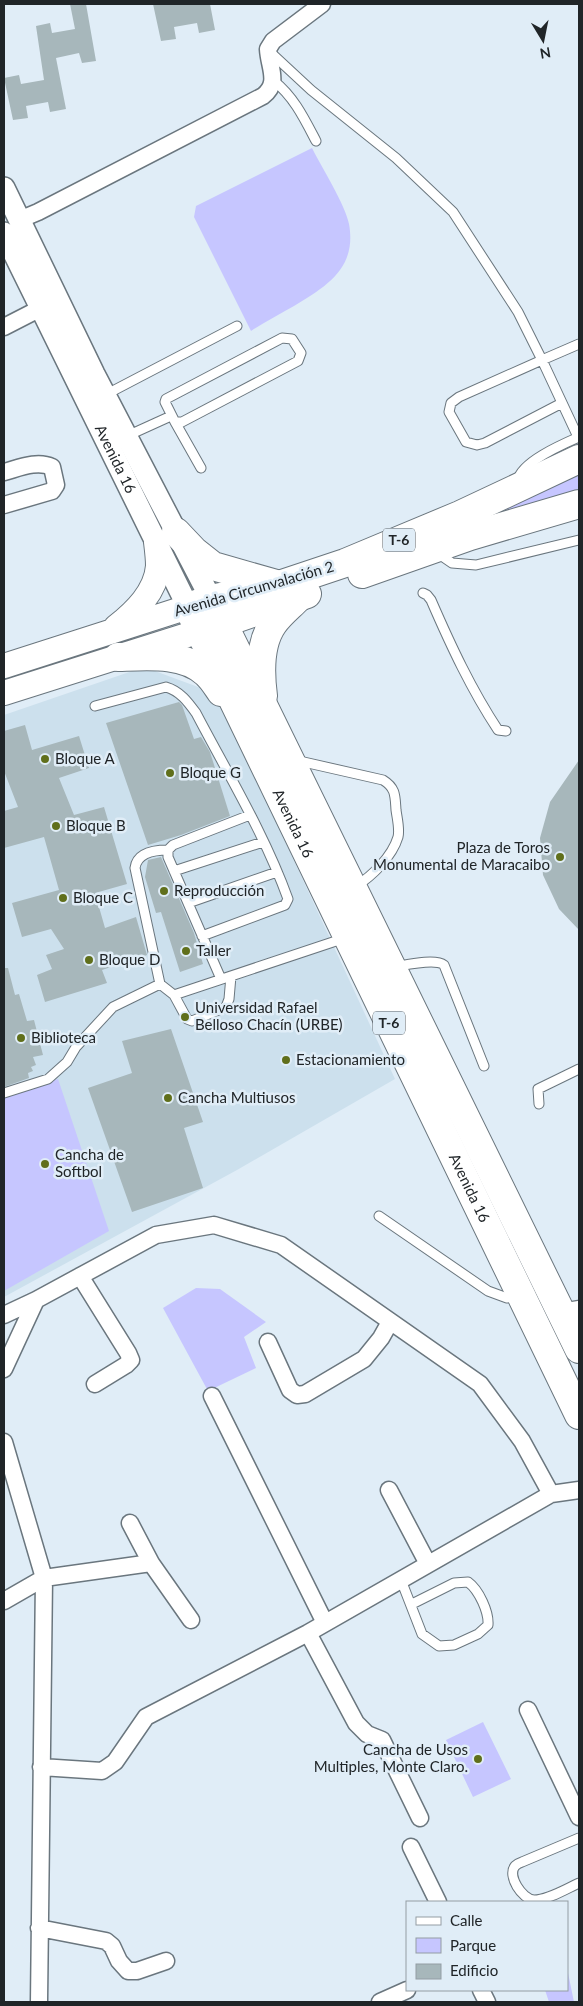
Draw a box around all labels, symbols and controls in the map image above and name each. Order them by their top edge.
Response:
north arrow [518,15,568,65]
text: N [539,44,552,63]
street label: Avenida 16 [92,421,141,496]
road number: T-6 [383,528,415,552]
street label: Avenida Circunvalación 2 [172,557,336,619]
place label: Bloque A [55,749,116,767]
marker: Bloque A [39,753,51,765]
place label: Bloque G [180,763,241,781]
marker: Bloque G [164,767,176,779]
street label: Avenida 16 [269,786,318,861]
place label: Bloque B [66,816,126,834]
marker: Bloque B [50,820,62,832]
place label: Plaza de Toros Monumental de Maracaibo [373,838,550,873]
marker: Plaza de Toros Monumental de Maracaibo [554,851,566,863]
place label: Reproducción [174,881,264,899]
marker: Reproducción [158,885,170,897]
place label: Bloque C [73,888,133,906]
marker: Bloque C [57,892,69,904]
place label: Taller [196,941,232,959]
marker: Taller [180,945,192,957]
place label: Bloque D [99,950,161,968]
marker: Bloque D [83,954,95,966]
place label: Universidad Rafael Belloso Chacín (URBE) [195,998,343,1033]
marker: Universidad Rafael Belloso Chacín (URBE) [179,1011,191,1023]
road number: T-6 [373,1011,405,1034]
place label: Biblioteca [31,1028,96,1046]
marker: Biblioteca [15,1032,27,1044]
place label: Estacionamiento [296,1050,405,1068]
marker: Estacionamiento [280,1054,292,1066]
place label: Cancha Multiusos [178,1088,295,1106]
marker: Cancha Multiusos [162,1092,174,1104]
place label: Cancha de Softbol [55,1145,124,1180]
street label: Avenida 16 [446,1150,494,1225]
marker: Cancha de Softbol [39,1158,51,1170]
place label: Cancha de Usos Multiples, Monte Claro. [314,1740,468,1775]
marker: Cancha de Usos Multiples, Monte Claro. [472,1753,484,1765]
legend [406,1901,568,1991]
text: Calle [450,1911,483,1929]
text: Parque [450,1936,496,1954]
text: Edificio [450,1961,498,1979]

